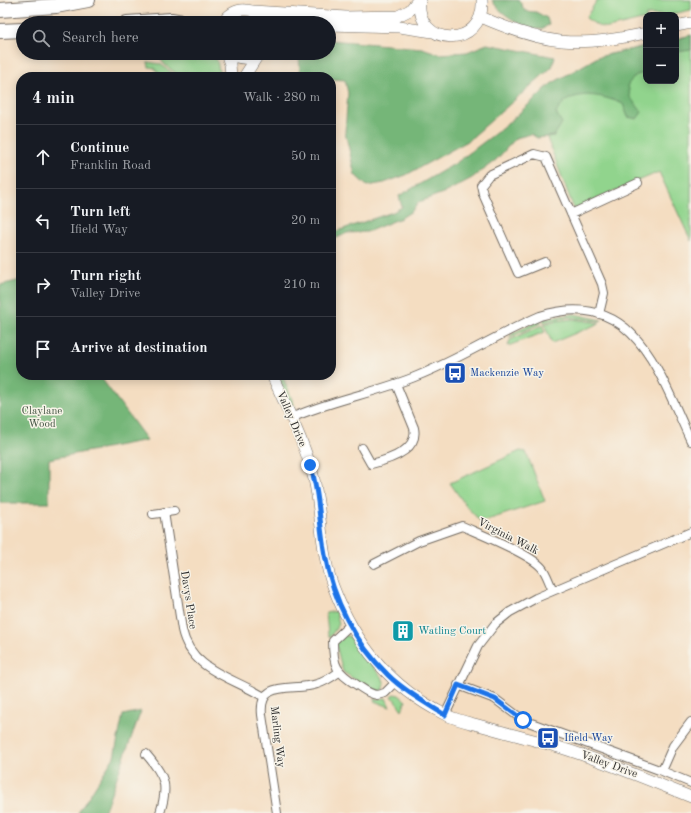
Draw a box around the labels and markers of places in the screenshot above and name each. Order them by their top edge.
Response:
bus stop icon: Mackenzie Way [442,360,468,386]
place label: Mackenzie Way [470,368,544,379]
building icon: Watling Court [390,618,416,644]
place label: Watling Court [418,626,486,637]
bus stop icon: Ifield Way [535,725,561,751]
place label: Ifield Way [564,733,613,744]

